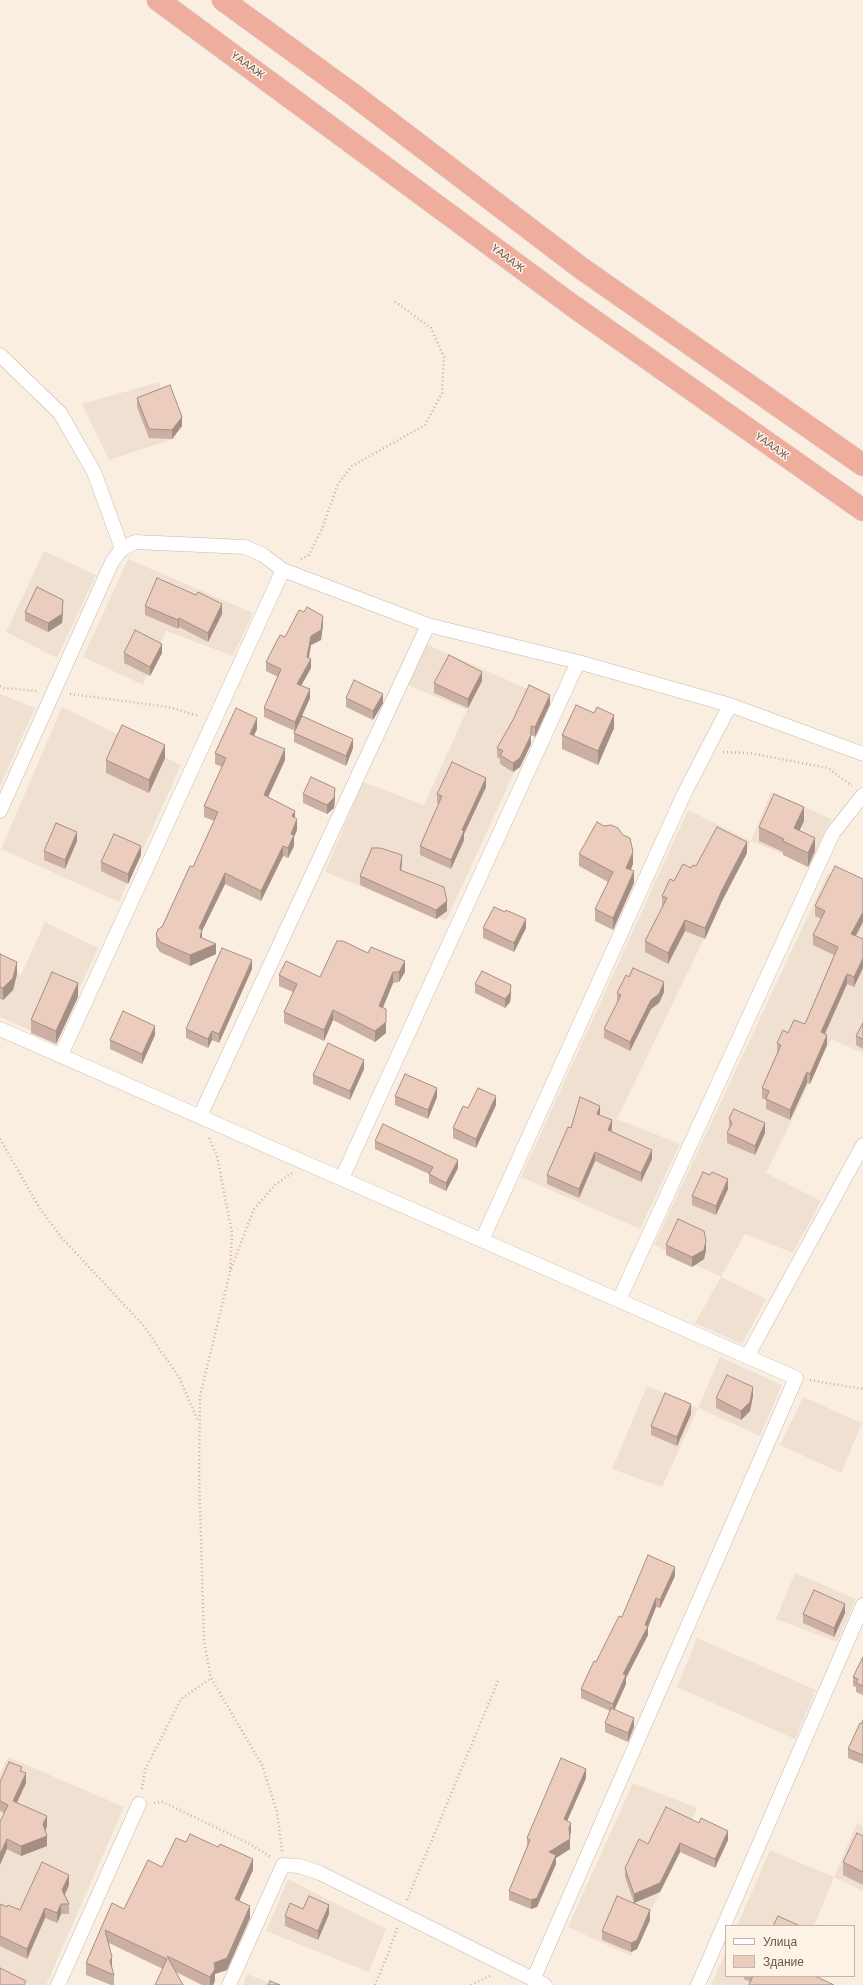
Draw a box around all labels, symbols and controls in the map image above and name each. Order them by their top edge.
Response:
street label: ҮАААЖ [229,48,267,82]
street label: ҮАААЖ [489,241,527,275]
street label: ҮАААЖ [753,430,791,462]
legend [725,1925,855,1977]
text: Улица [763,1934,797,1948]
text: Здание [763,1954,804,1968]

